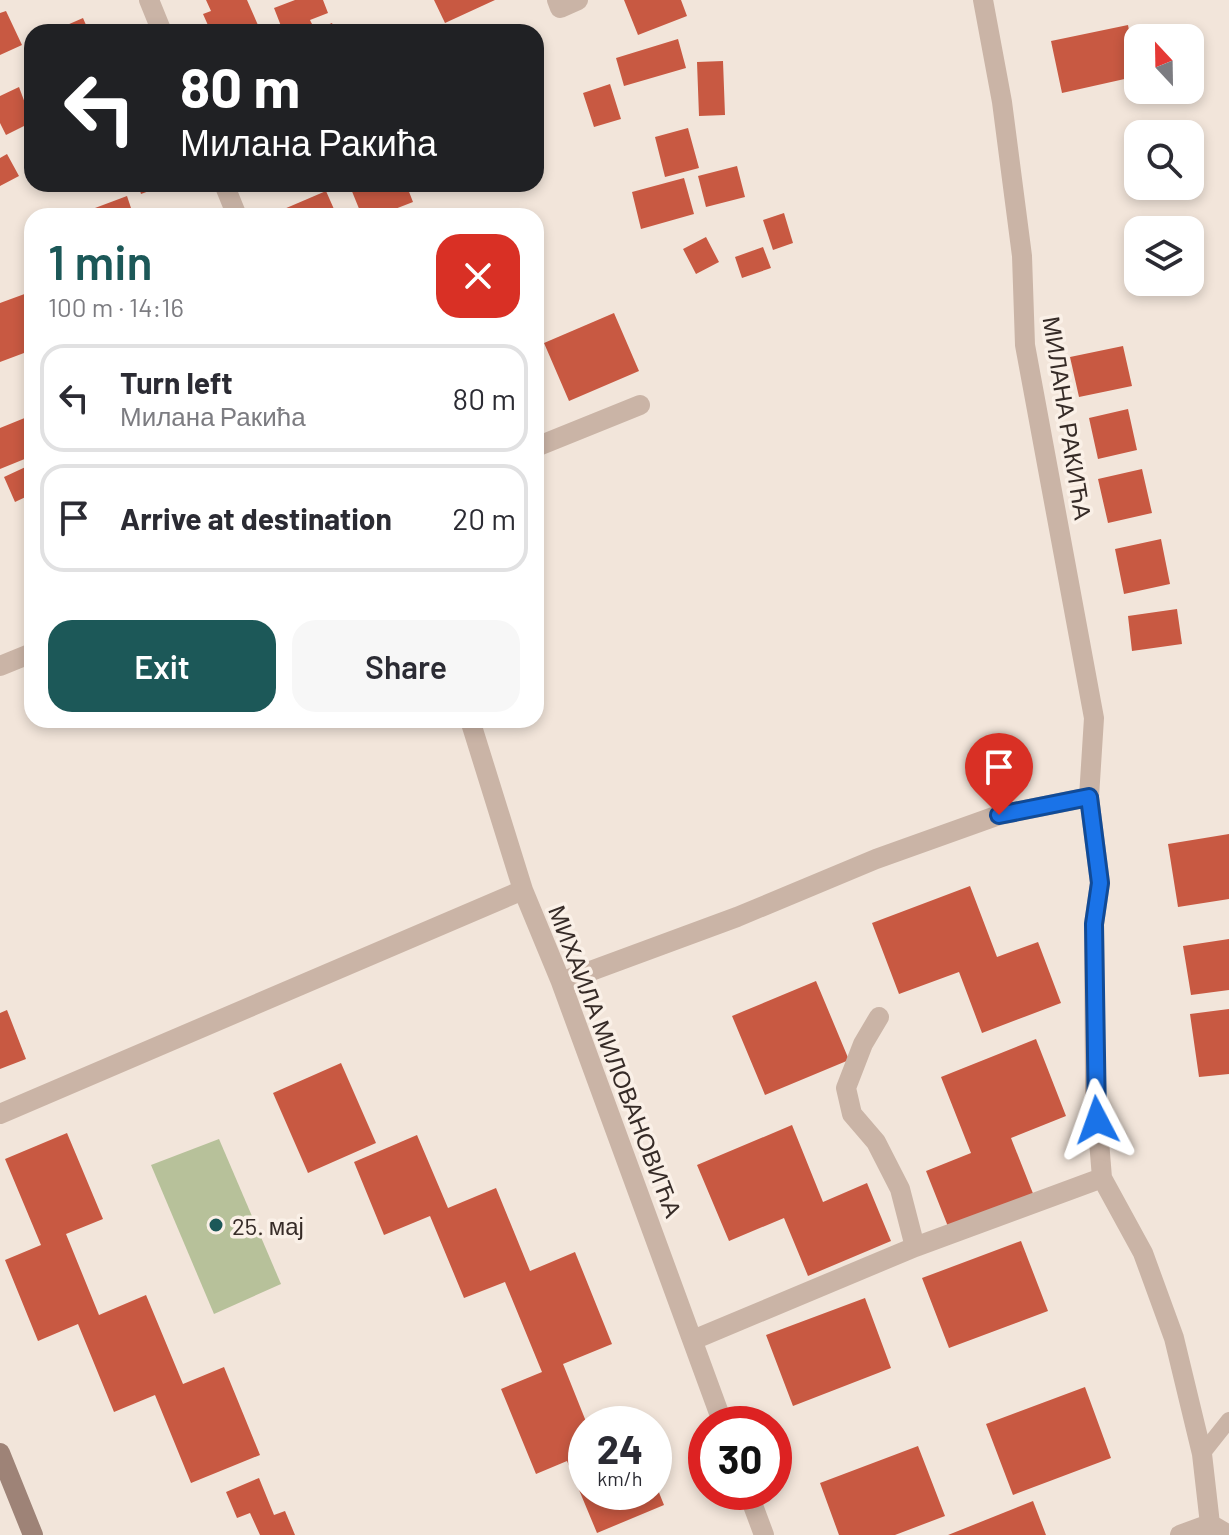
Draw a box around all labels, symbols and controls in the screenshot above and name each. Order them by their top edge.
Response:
north arrow [1124,24,1204,104]
map controls [1124,24,1204,296]
text: 80 m [180,52,300,119]
icon: left [48,56,152,160]
text: Милана Ракића [180,120,437,163]
button: search [1124,120,1204,200]
button: layers [1124,216,1204,296]
text: 1 min [48,232,153,290]
button: close [436,234,520,318]
text: 100 m · 14:16 [48,291,184,322]
street label: МИЛАНА РАКИЋА [1038,314,1098,522]
text: Turn left [120,364,233,400]
icon: left [52,376,96,420]
text: 80 m [453,380,516,416]
text: Милана Ракића [120,400,306,431]
icon: arrive [52,496,96,540]
text: Arrive at destination [120,500,392,536]
text: 20 m [452,500,516,536]
button: Exit [48,620,276,712]
button: Share [292,620,520,712]
pin [965,733,1033,815]
icon: arrive [977,745,1021,789]
street label: МИХАИЛА МИЛОВАНОВИЋА [543,901,689,1221]
position arrow [1055,1078,1139,1162]
place label: 25. мај [232,1211,304,1240]
marker: 25. мај [207,1216,225,1234]
speed limit sign: 30 [688,1406,792,1510]
text: 24 [597,1424,643,1472]
text: km/h [597,1466,643,1490]

